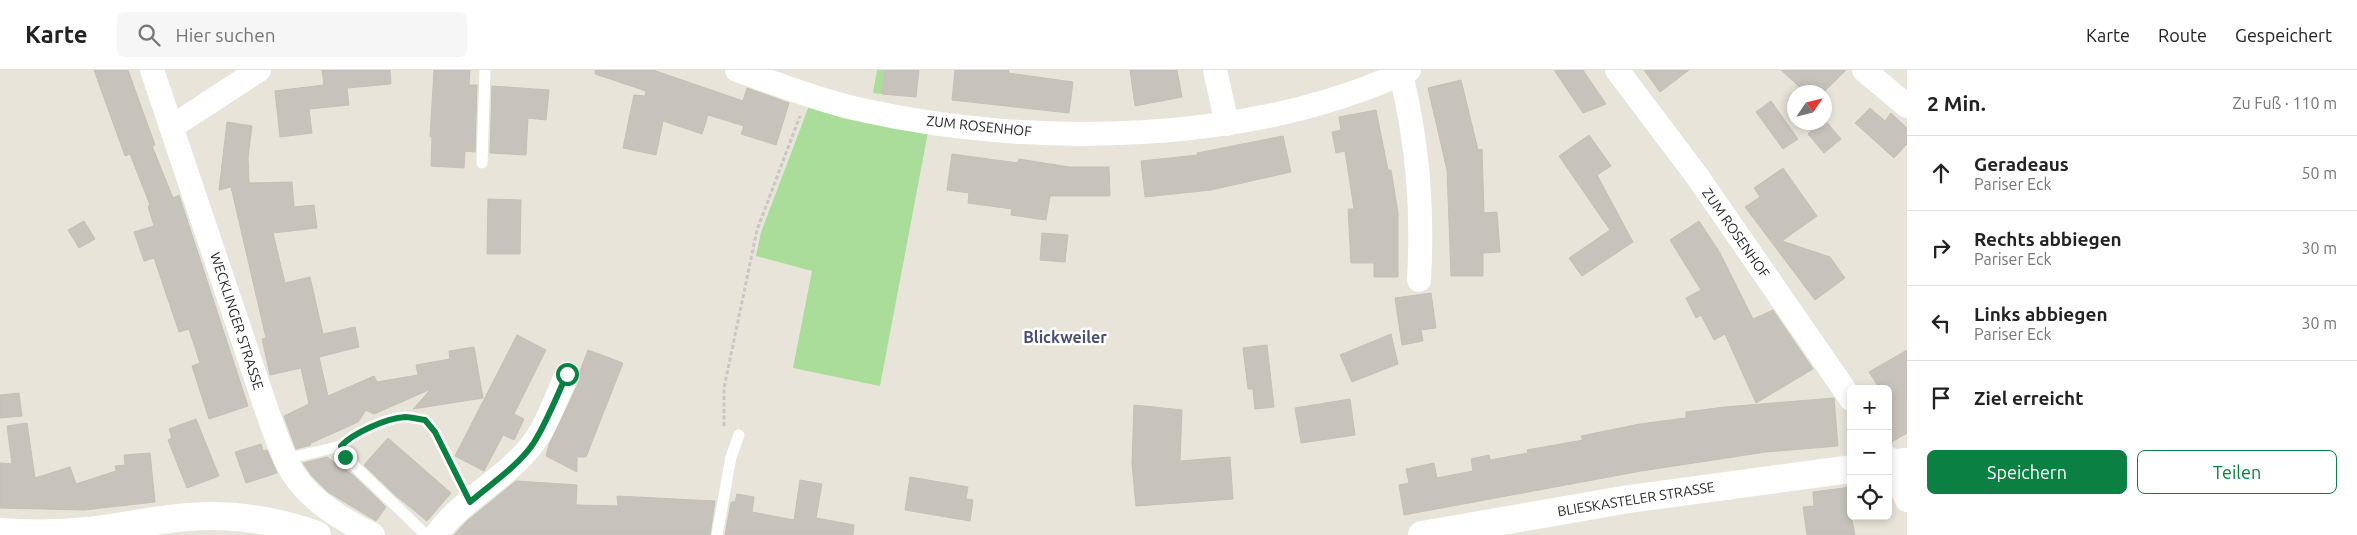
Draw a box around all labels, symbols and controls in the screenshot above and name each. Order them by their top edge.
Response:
search box [117,12,467,57]
text: Karte [25,21,87,48]
icon: search [135,21,163,49]
text: Hier suchen [175,24,276,46]
text: Karte [2086,25,2130,45]
text: Route [2158,25,2207,45]
text: Gespeichert [2235,25,2332,45]
north arrow [1787,85,1832,130]
text: 2 Min. [1927,91,1986,115]
text: Zu Fuß · 110 m [2232,94,2337,112]
street label: ZUM ROSENHOF [926,113,1032,139]
text: Geradeaus [1974,153,2069,175]
icon: ahead [1927,159,1955,187]
text: 50 m [2301,164,2337,182]
text: Pariser Eck [1974,175,2052,193]
street label: ZUM ROSENHOF [1699,185,1773,281]
text: Rechts abbiegen [1974,228,2122,250]
icon: right [1927,234,1955,262]
text: 30 m [2301,239,2337,257]
street label: WECKLINGER STRASSE [207,250,267,392]
text: Pariser Eck [1974,250,2052,268]
text: Links abbiegen [1974,303,2108,325]
icon: left [1927,309,1955,337]
text: 30 m [2301,314,2337,332]
text: Pariser Eck [1974,325,2052,343]
district label: Blickweiler [1023,328,1107,346]
route start [556,363,579,386]
icon: arrive [1927,384,1955,412]
map controls [1847,385,1892,520]
button: + [1847,385,1892,430]
text: Ziel erreicht [1974,387,2083,409]
button: − [1847,430,1892,475]
route end [334,446,357,469]
button: Speichern [1927,450,2127,494]
button: Teilen [2137,450,2337,494]
button: locate [1847,475,1892,520]
street label: BLIESKASTELER STRASSE [1556,479,1716,519]

